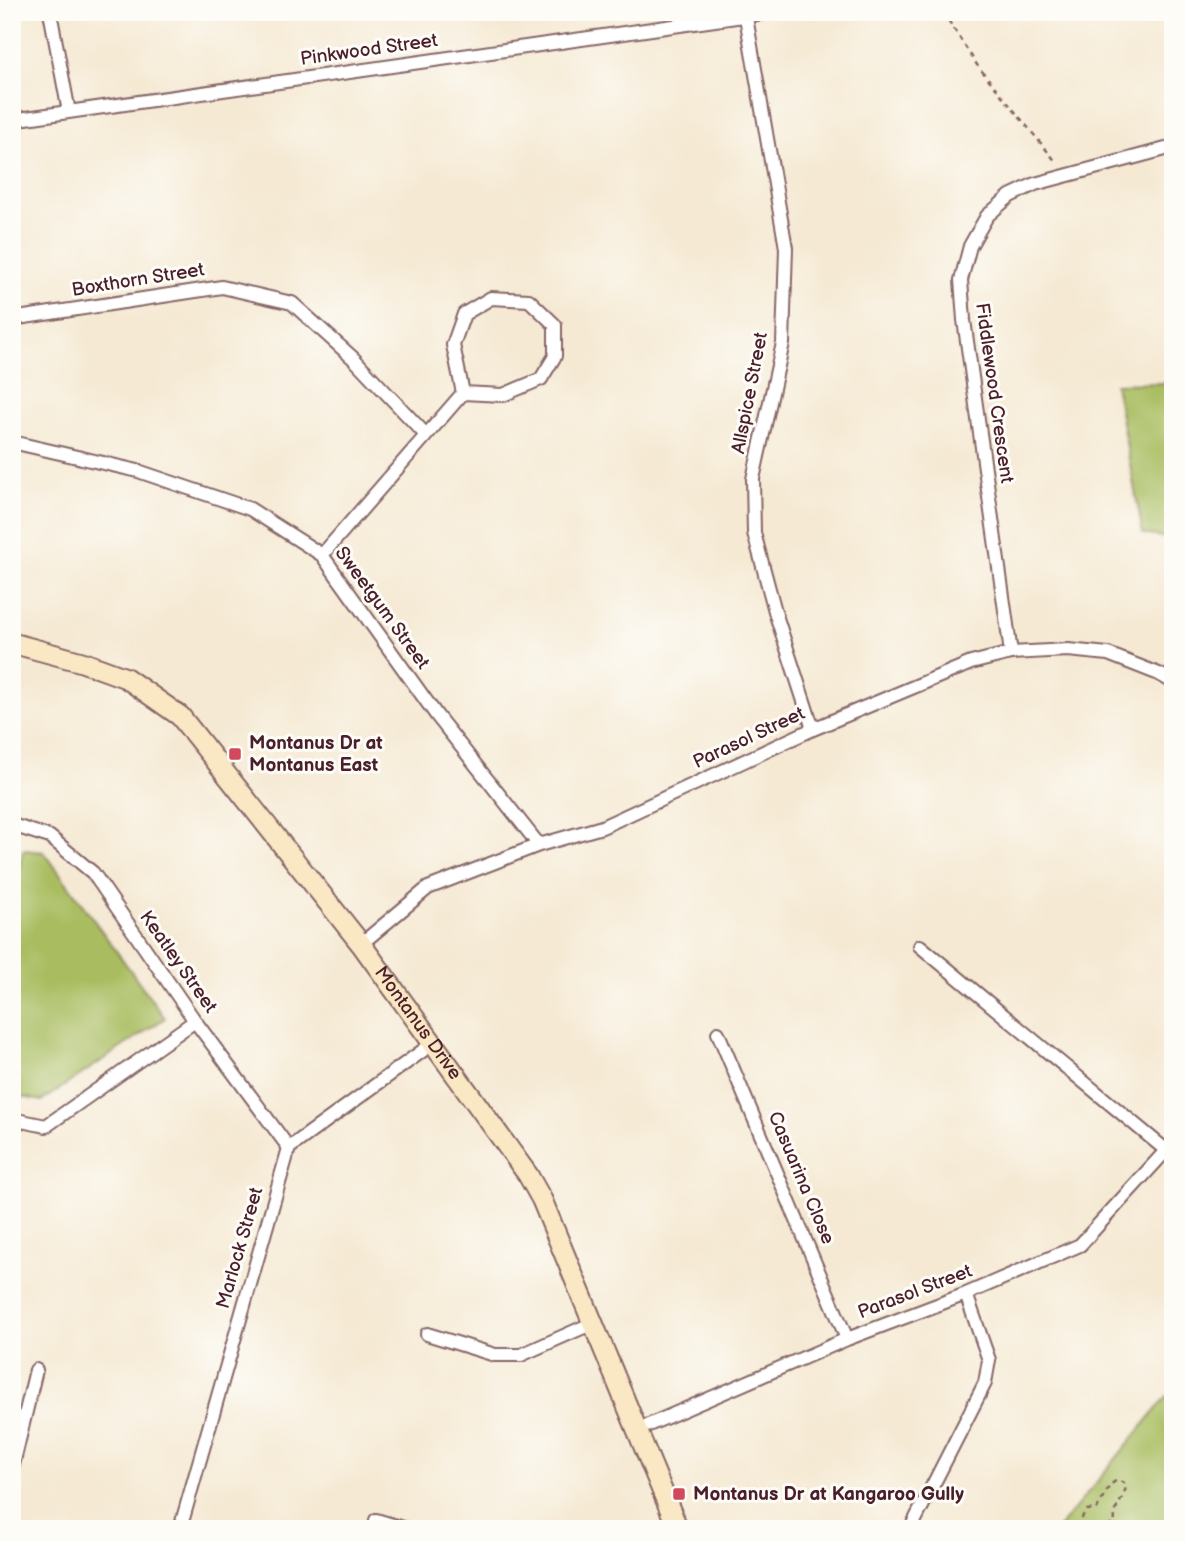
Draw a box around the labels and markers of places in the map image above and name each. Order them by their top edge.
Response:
place label: Montanus Dr at Montanus East [249,732,383,777]
marker: Montanus Dr at Montanus East [227,746,243,762]
place label: Montanus Dr at Kangaroo Gully [693,1483,964,1506]
marker: Montanus Dr at Kangaroo Gully [671,1486,687,1502]

